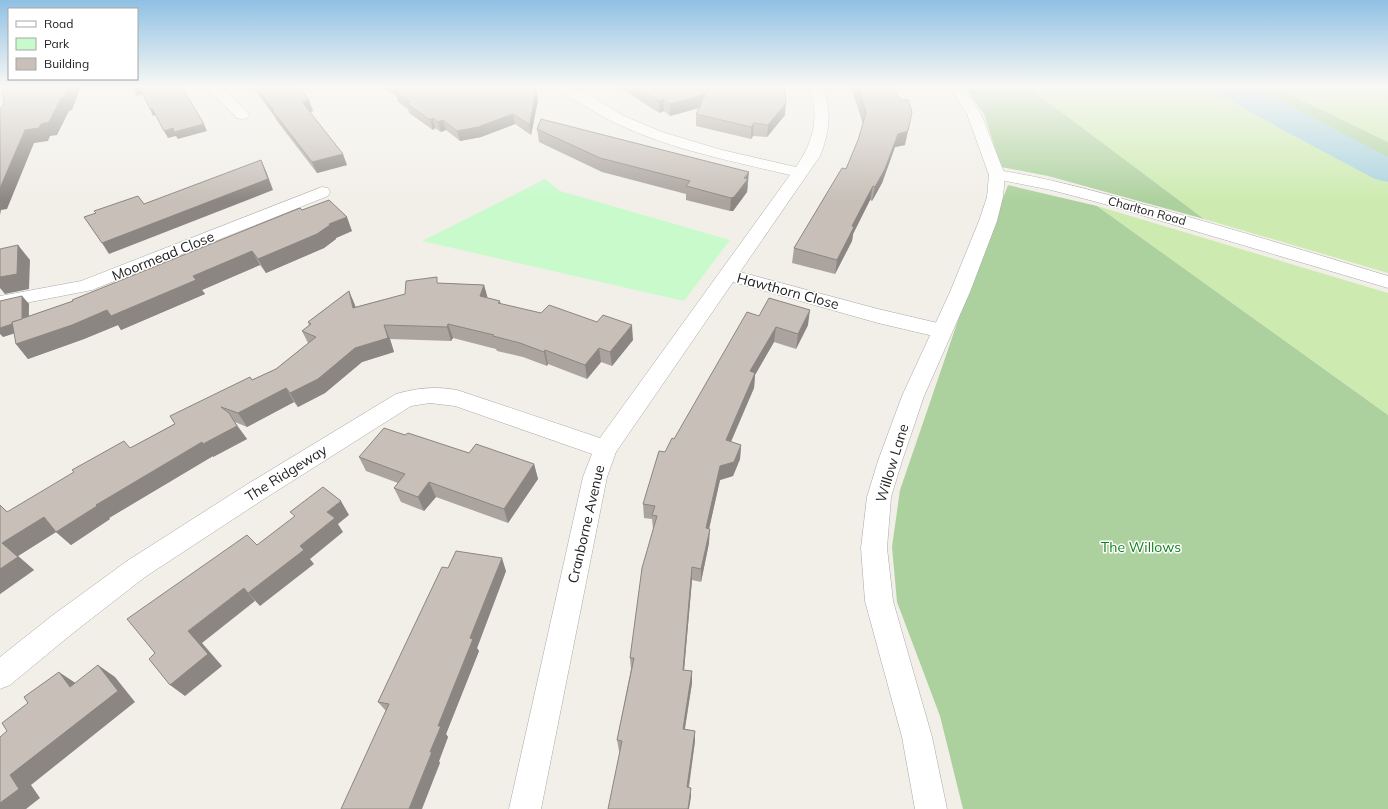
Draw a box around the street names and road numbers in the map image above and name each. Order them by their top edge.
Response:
street label: Charlton Road [1106,193,1188,228]
street label: Moormead Close [109,227,217,285]
street label: Hawthorn Close [735,269,841,313]
street label: Willow Lane [872,422,912,504]
street label: The Ridgeway [242,440,331,505]
street label: Cranborne Avenue [564,463,608,585]

